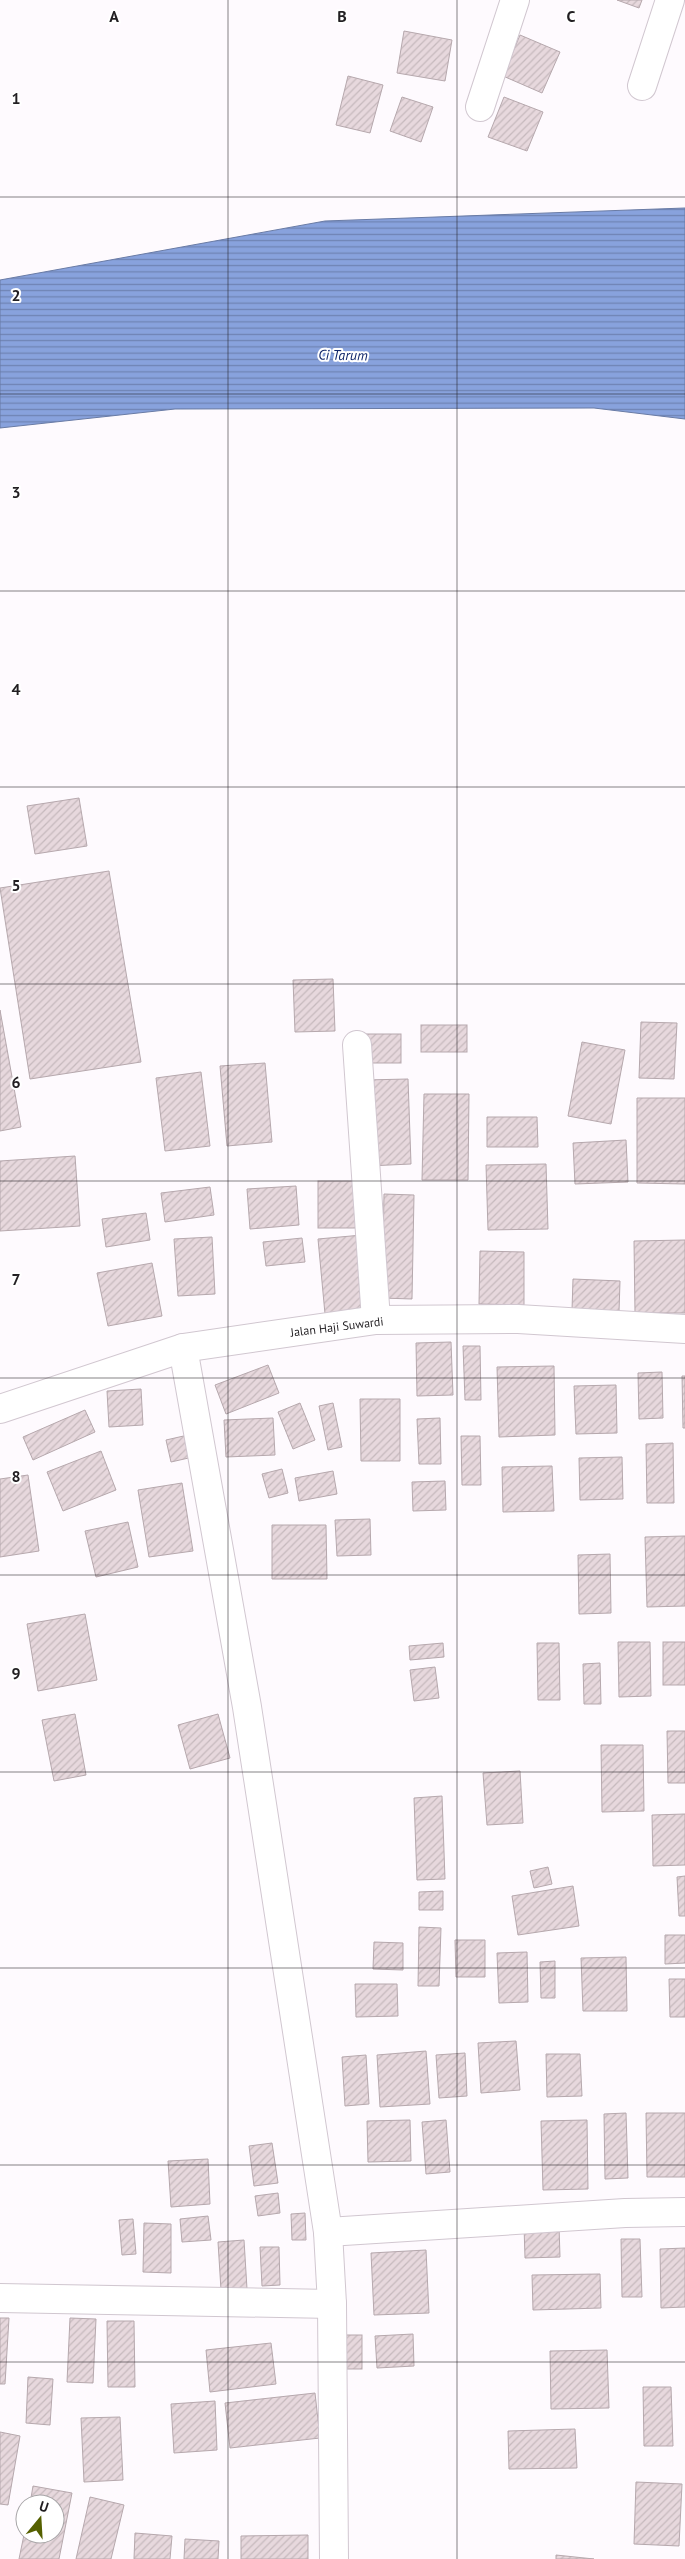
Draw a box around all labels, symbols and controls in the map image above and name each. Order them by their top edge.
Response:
text: A [109,6,119,26]
text: B [337,6,347,26]
text: C [567,6,576,26]
text: 1 [11,88,21,108]
text: 2 [11,285,21,305]
water label: Ci Tarum [318,346,368,364]
text: 3 [11,482,21,502]
text: 4 [11,679,21,699]
text: 5 [11,875,21,895]
text: 6 [11,1072,21,1092]
text: 7 [11,1269,21,1289]
street label: Jalan Haji Suwardi [289,1313,384,1340]
text: 8 [11,1466,21,1486]
text: 9 [11,1663,21,1683]
north arrow [15,2494,65,2544]
text: U [37,2497,51,2517]

